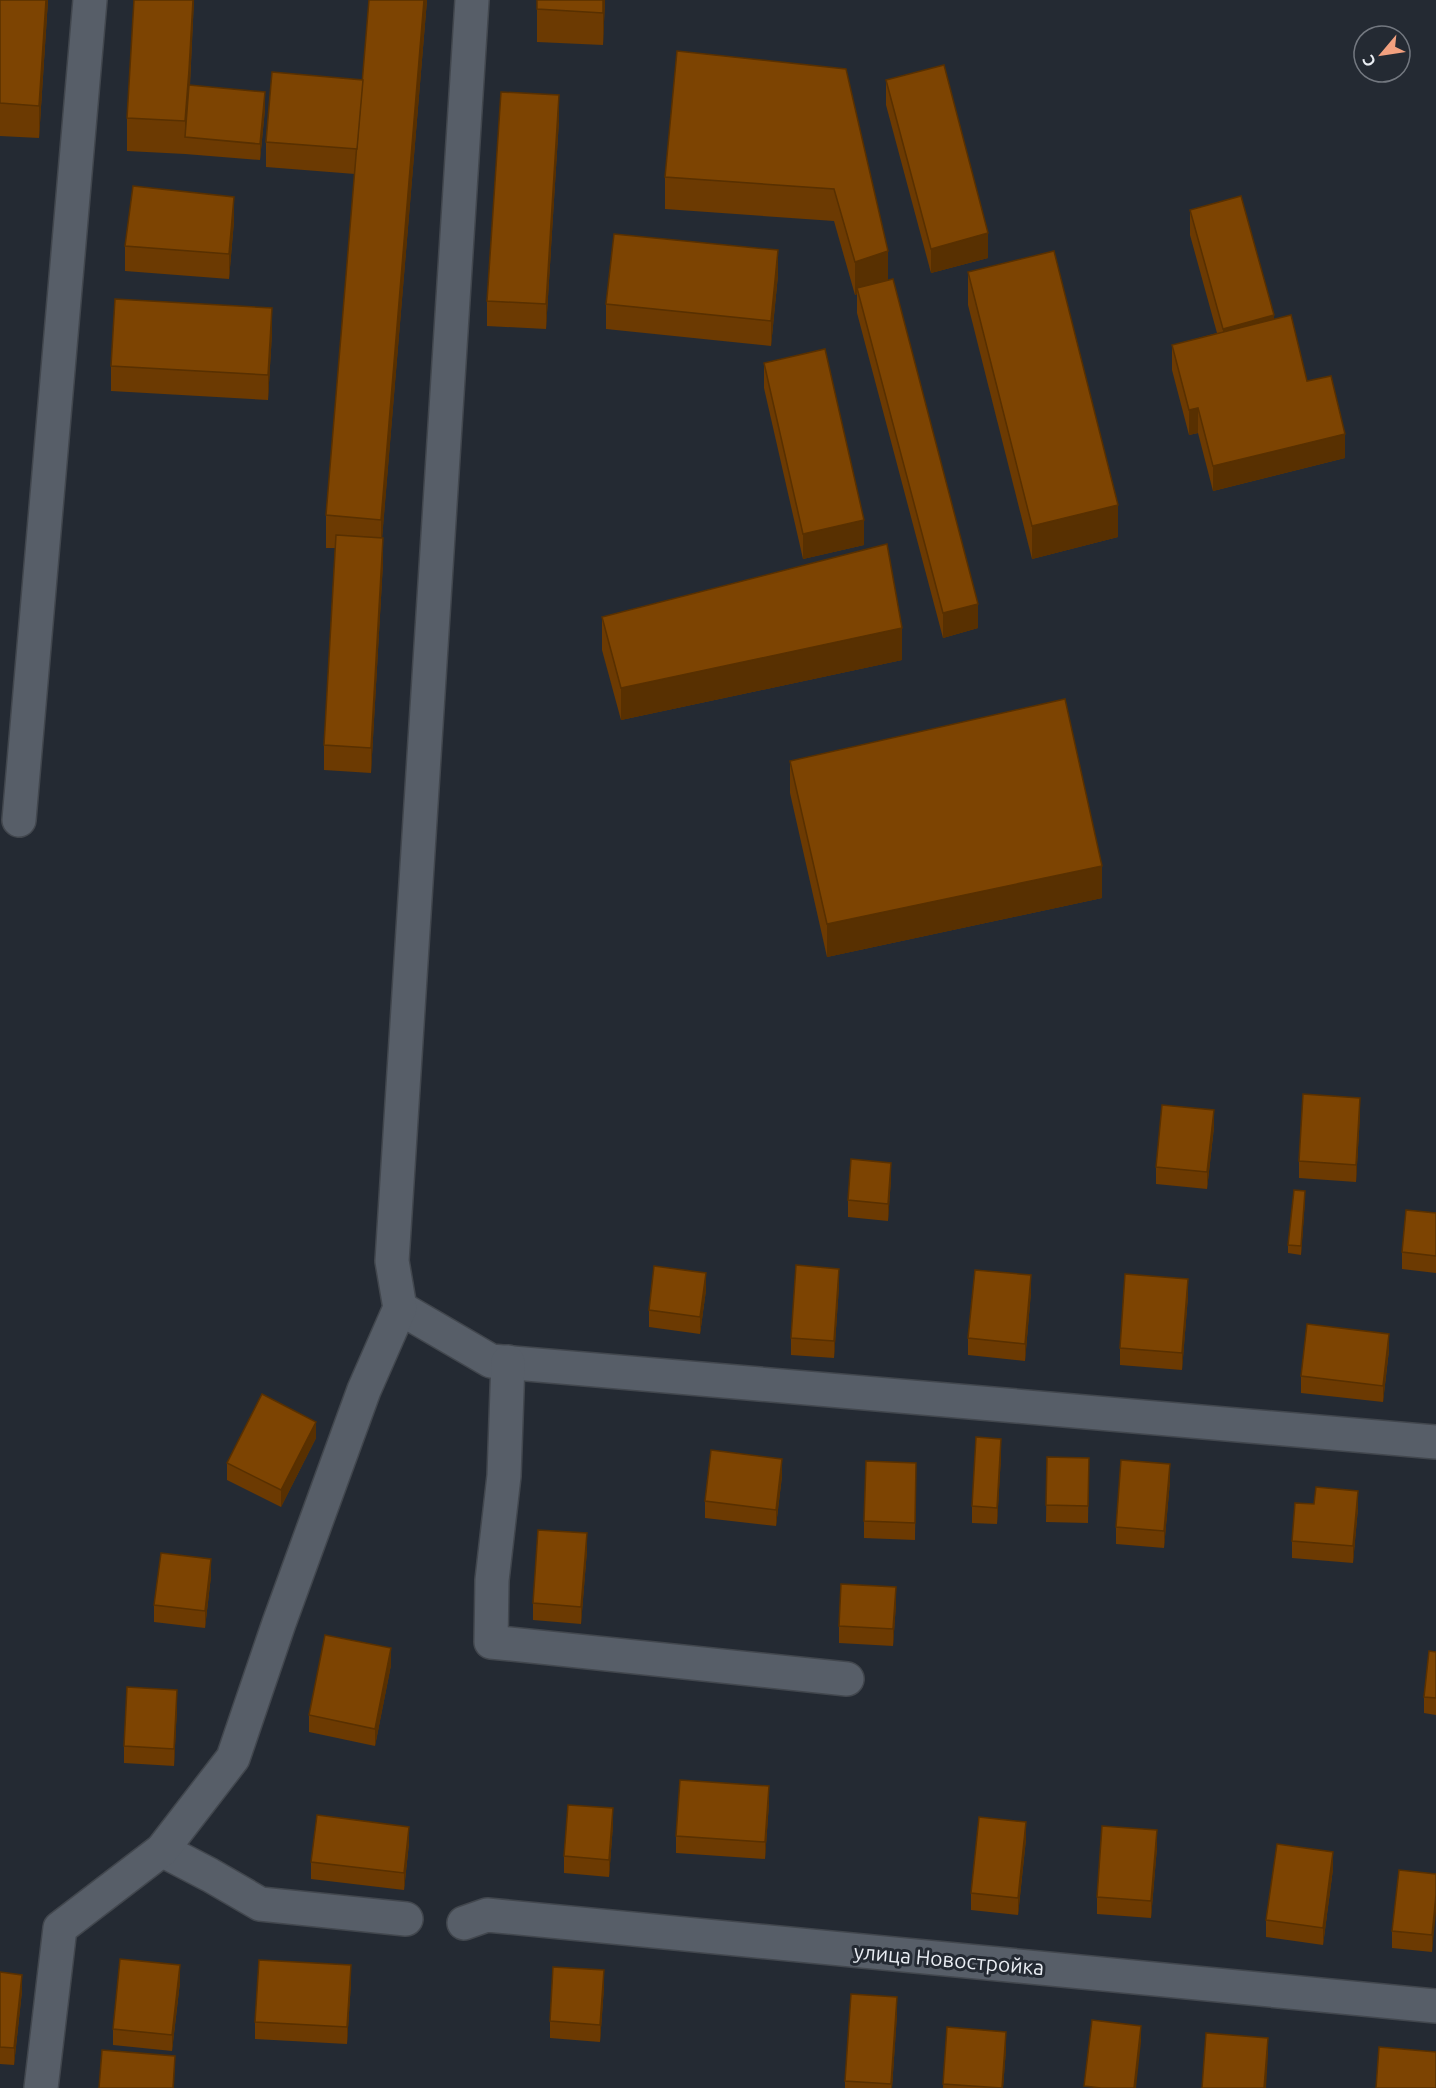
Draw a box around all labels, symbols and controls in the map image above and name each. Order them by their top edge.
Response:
north arrow [1352,24,1412,84]
text: С [1359,52,1379,70]
street label: улица Новостройка [853,1939,1045,1979]

